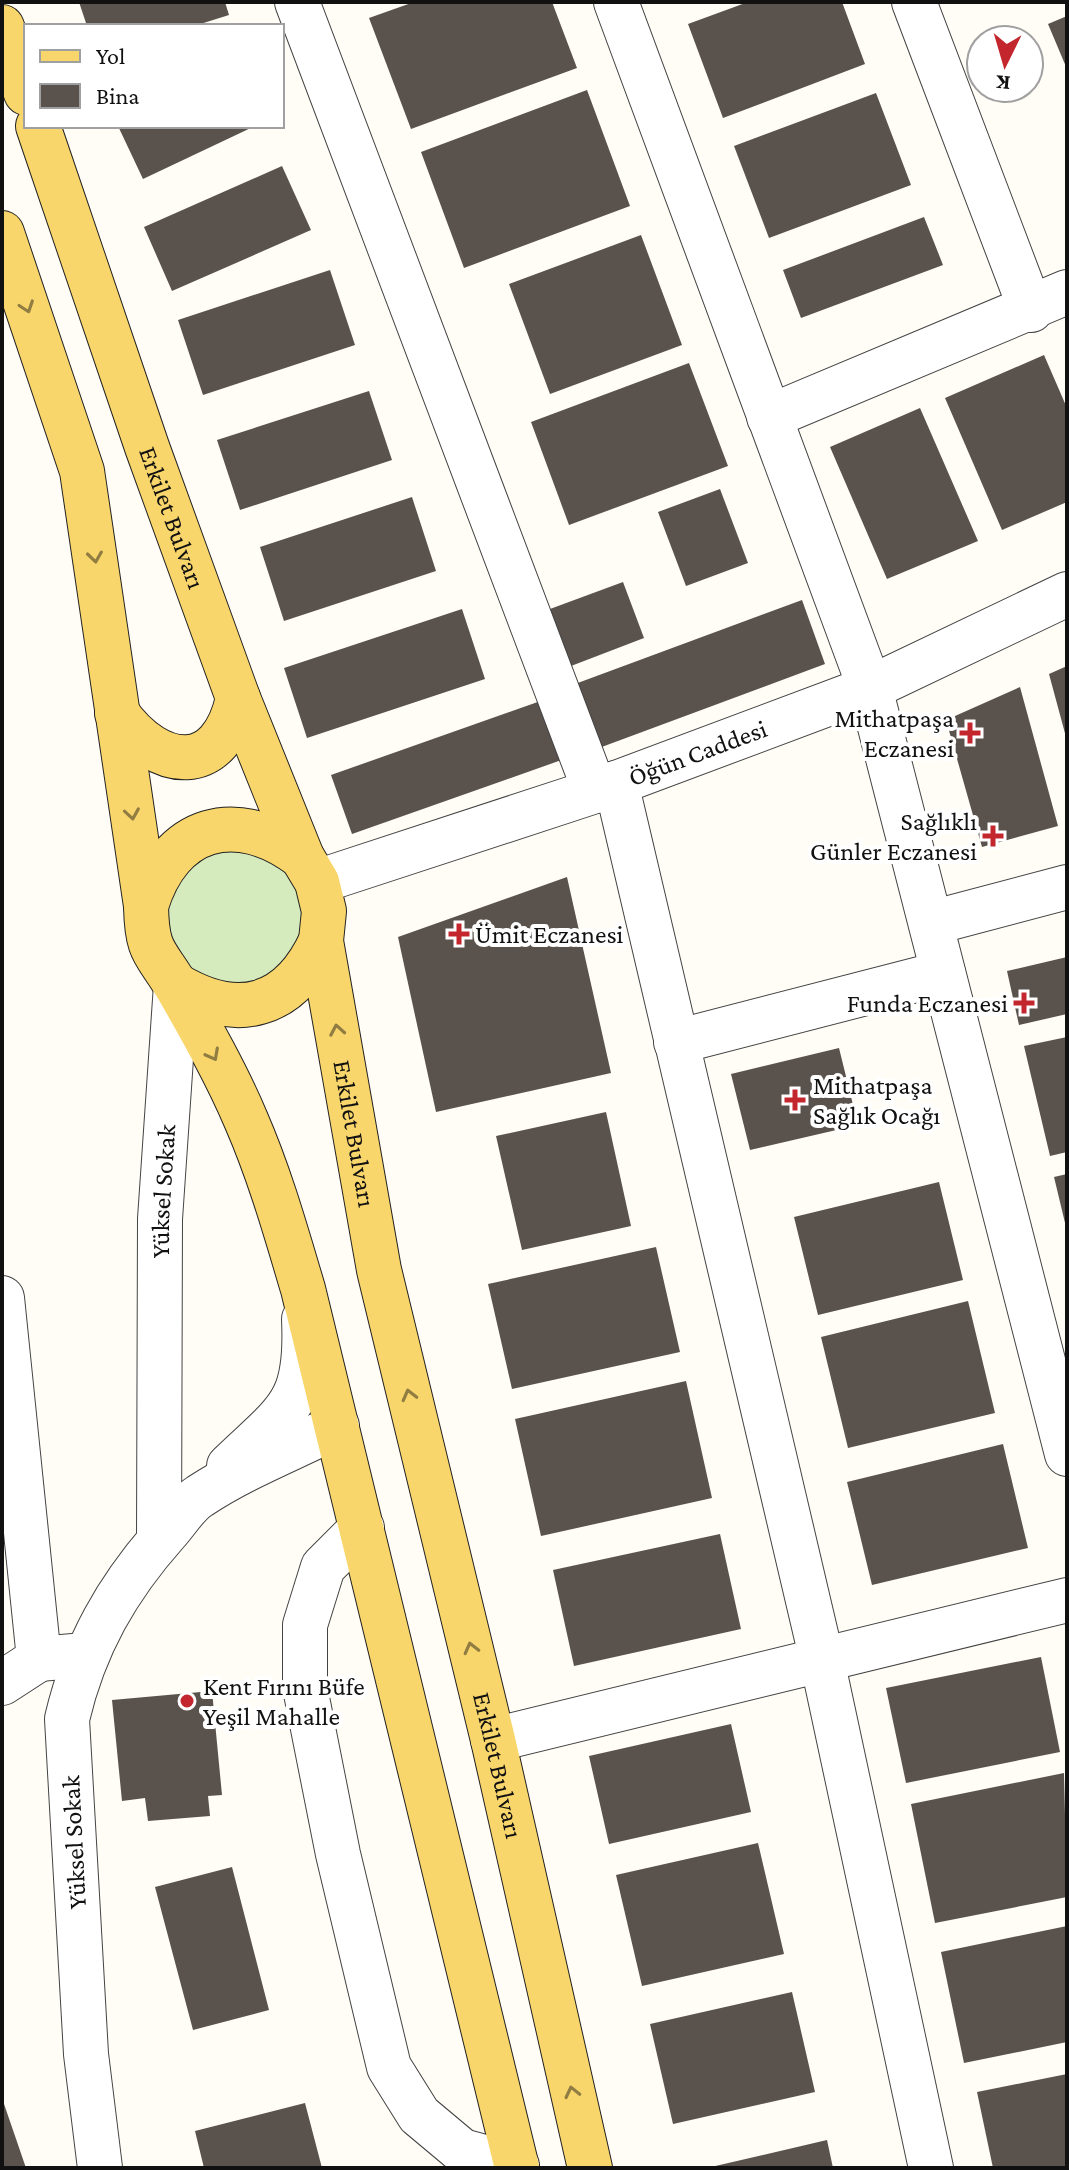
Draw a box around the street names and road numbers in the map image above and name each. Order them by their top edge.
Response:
street label: Erkilet Bulvarı [134,443,212,593]
street label: Öğün Caddesi [624,713,771,792]
street label: Erkilet Bulvarı [328,1058,382,1210]
street label: Yüksel Sokak [145,1123,181,1258]
street label: Erkilet Bulvarı [467,1689,529,1841]
street label: Yüksel Sokak [56,1774,92,1910]

